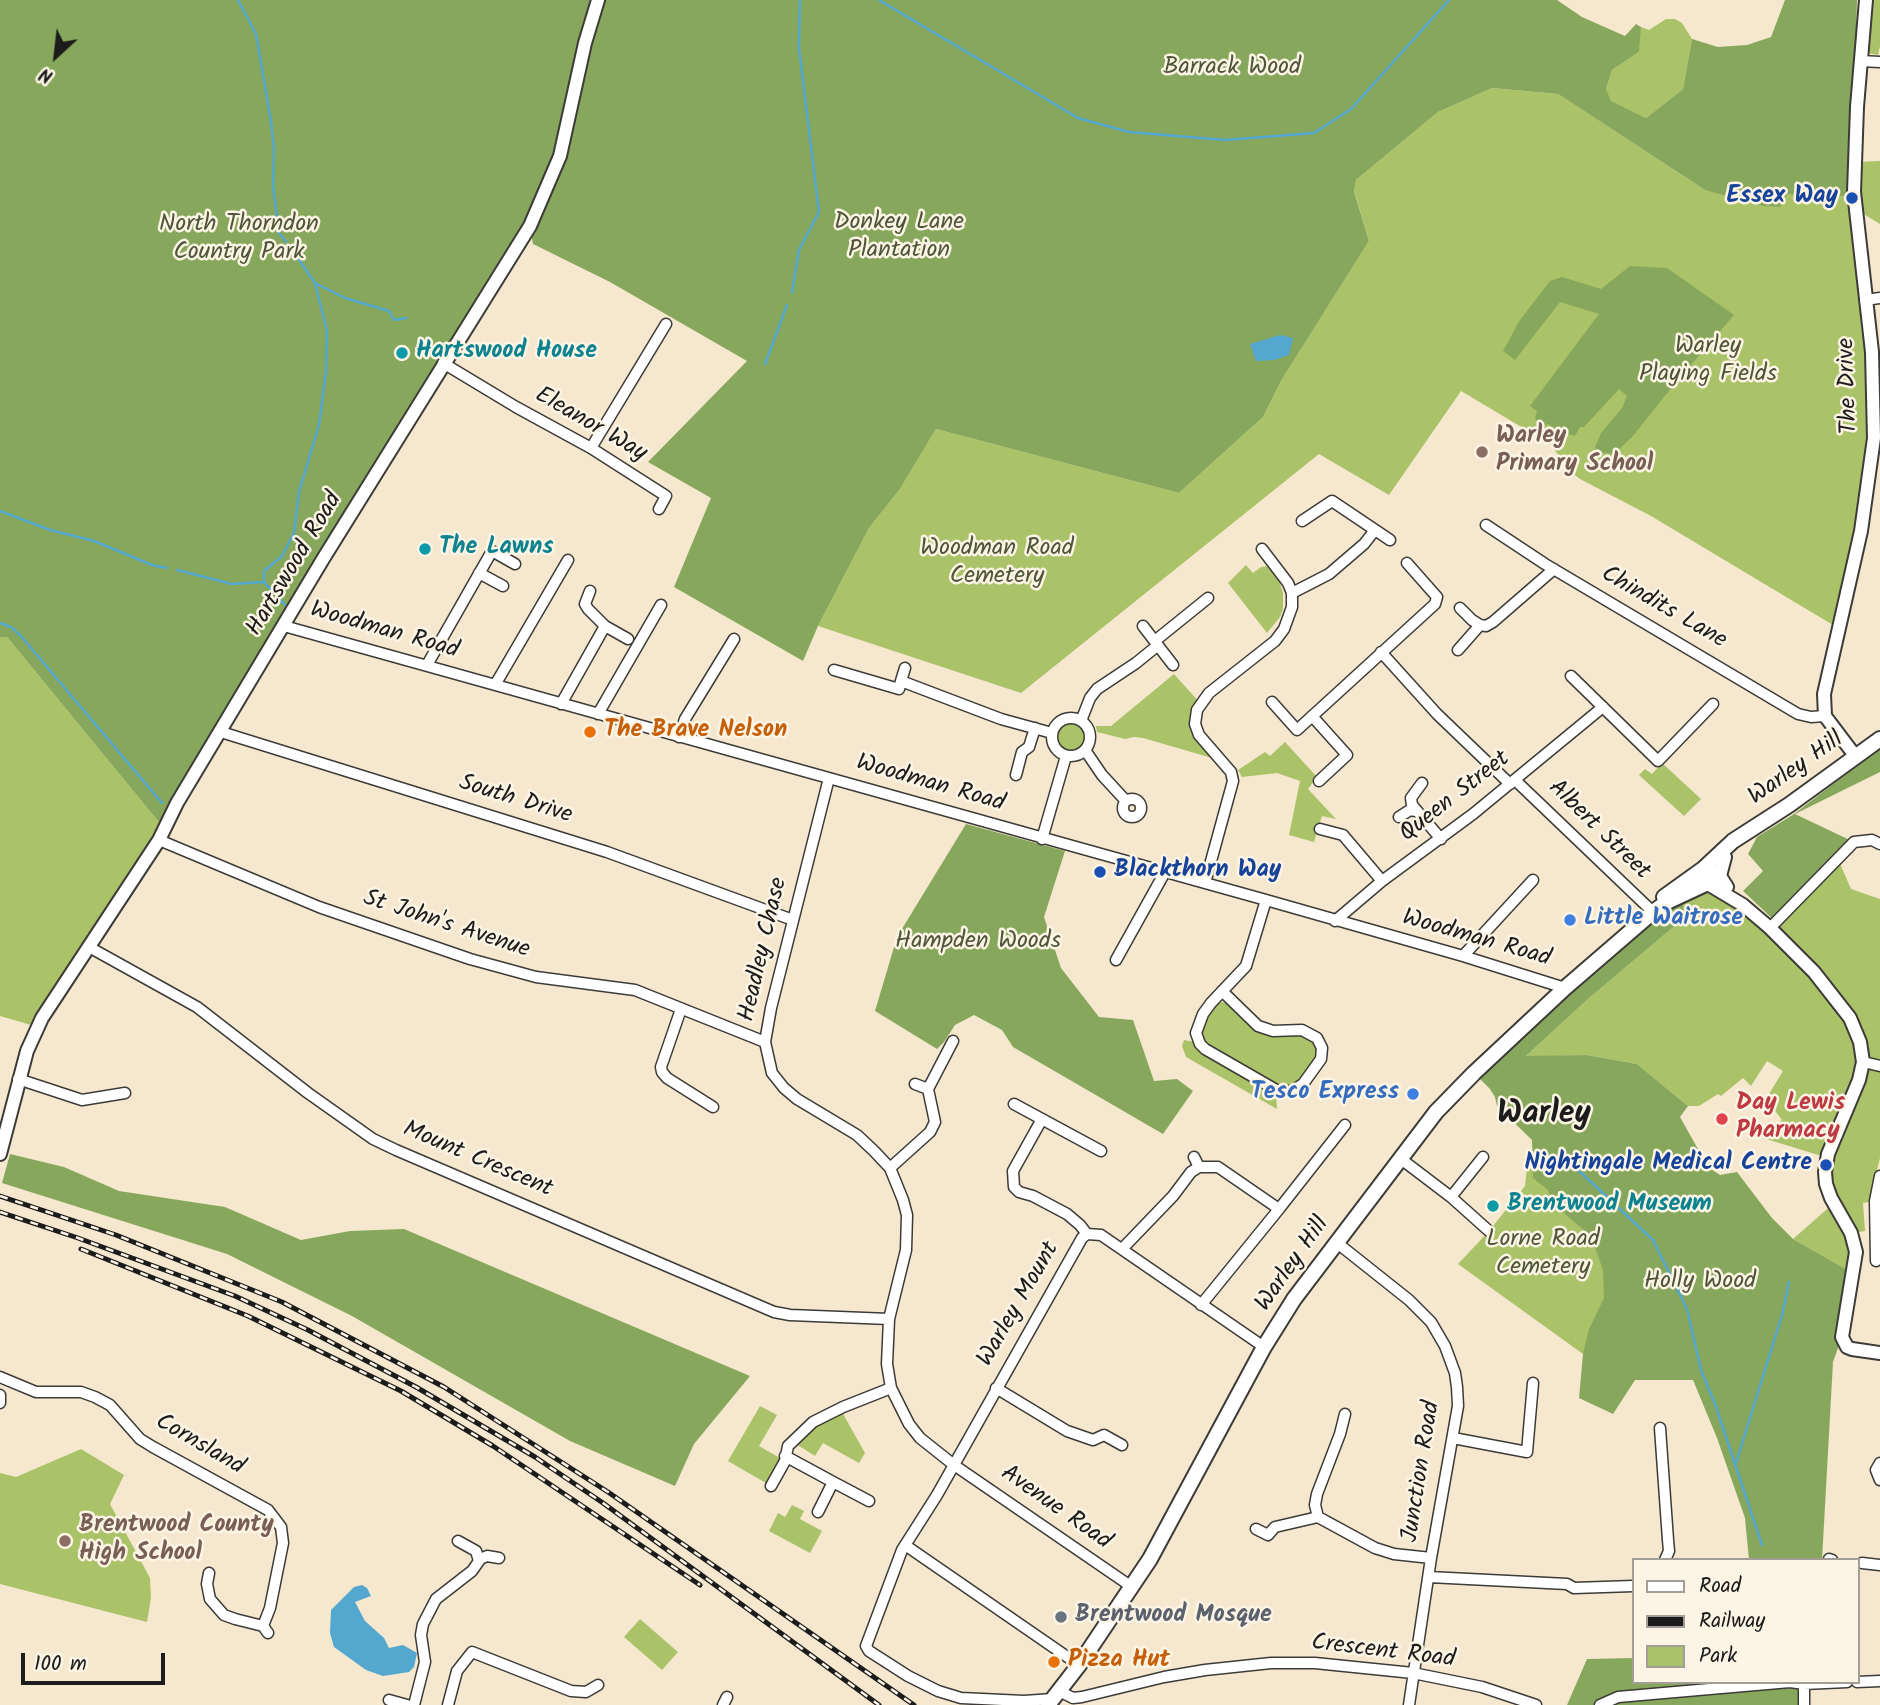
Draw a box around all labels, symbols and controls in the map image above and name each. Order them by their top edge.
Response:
north arrow [21,21,91,91]
park label: Barrack Wood [1163,55,1301,83]
text: N [34,59,59,91]
place label: Essex Way [1726,184,1838,212]
marker: Essex Way [1844,190,1860,206]
park label: Donkey Lane Plantation [834,210,964,266]
park label: North Thorndon Country Park [159,212,319,268]
park label: Warley Playing Fields [1639,334,1777,390]
street label: The Drive [1834,337,1866,435]
place label: Hartswood House [416,339,597,367]
marker: Hartswood House [394,345,410,361]
street label: Eleanor Way [529,382,651,470]
place label: Warley Primary School [1496,424,1653,480]
marker: Warley Primary School [1474,444,1490,460]
street label: Hartswood Road [242,488,350,642]
place label: The Lawns [439,535,553,563]
park label: Woodman Road Cemetery [920,536,1074,592]
marker: The Lawns [417,541,433,557]
street label: Chindits Lane [1595,561,1731,657]
street label: Woodman Road [306,597,462,667]
place label: The Brave Nelson [604,718,787,746]
marker: The Brave Nelson [582,724,598,740]
street label: Warley Hill [1744,727,1850,813]
street label: Queen Street [1395,746,1517,850]
street label: Woodman Road [852,750,1008,820]
street label: South Drive [455,770,575,832]
street label: Albert Street [1541,775,1655,887]
place label: Blackthorn Way [1114,858,1281,886]
marker: Blackthorn Way [1092,864,1108,880]
street label: Headley Chase [734,875,796,1025]
street label: St John's Avenue [359,886,533,966]
street label: Woodman Road [1398,905,1554,975]
place label: Little Waitrose [1584,906,1743,934]
marker: Little Waitrose [1562,912,1578,928]
park label: Hampden Woods [895,929,1061,957]
place label: Tesco Express [1251,1080,1399,1108]
marker: Tesco Express [1405,1086,1421,1102]
place label: Day Lewis Pharmacy [1736,1091,1845,1147]
district label: Warley [1497,1098,1591,1136]
marker: Day Lewis Pharmacy [1714,1111,1730,1127]
street label: Mount Crescent [398,1116,556,1206]
place label: Nightingale Medical Centre [1524,1151,1812,1179]
marker: Nightingale Medical Centre [1818,1157,1834,1173]
place label: Brentwood Museum [1507,1192,1712,1220]
marker: Brentwood Museum [1485,1198,1501,1214]
street label: Warley Hill [1251,1212,1337,1318]
park label: Lorne Road Cemetery [1486,1227,1600,1283]
street label: Warley Mount [973,1238,1067,1372]
park label: Holly Wood [1644,1269,1756,1297]
street label: Junction Road [1398,1399,1448,1545]
street label: Cornsland [149,1409,249,1483]
street label: Avenue Road [994,1460,1116,1558]
place label: Brentwood County High School [79,1513,274,1569]
marker: Brentwood County High School [57,1533,73,1549]
legend [1632,1558,1859,1684]
text: Road [1699,1570,1741,1603]
place label: Brentwood Mosque [1075,1603,1272,1631]
text: Railway [1699,1605,1765,1638]
marker: Brentwood Mosque [1053,1609,1069,1625]
street label: Crescent Road [1309,1630,1457,1676]
scale bar [24,1638,168,1682]
text: Park [1699,1640,1737,1673]
text: 100 m [34,1648,87,1681]
place label: Pizza Hut [1068,1648,1170,1676]
marker: Pizza Hut [1046,1654,1062,1670]

